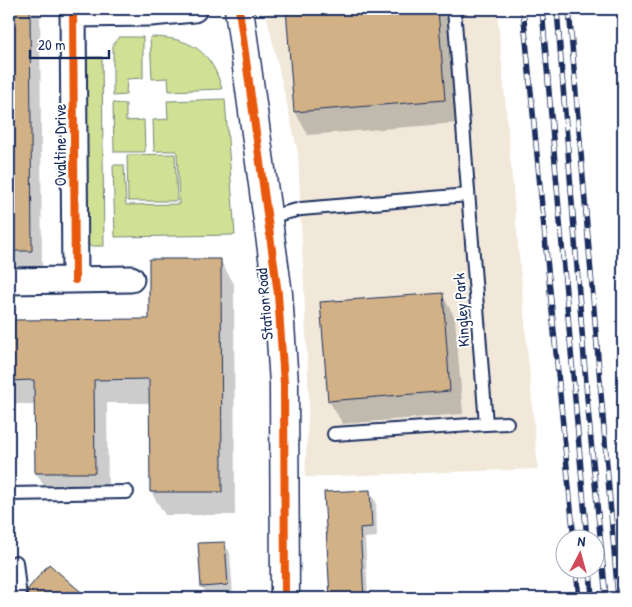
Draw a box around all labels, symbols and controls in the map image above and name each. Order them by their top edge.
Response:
scale bar [30,28,109,60]
text: 20 m [38,34,65,55]
street label: Ovaltine Drive [49,103,71,186]
street label: Station Road [250,267,278,341]
street label: Kingley Park [447,272,475,348]
north arrow [554,530,604,580]
text: N [577,531,587,550]

